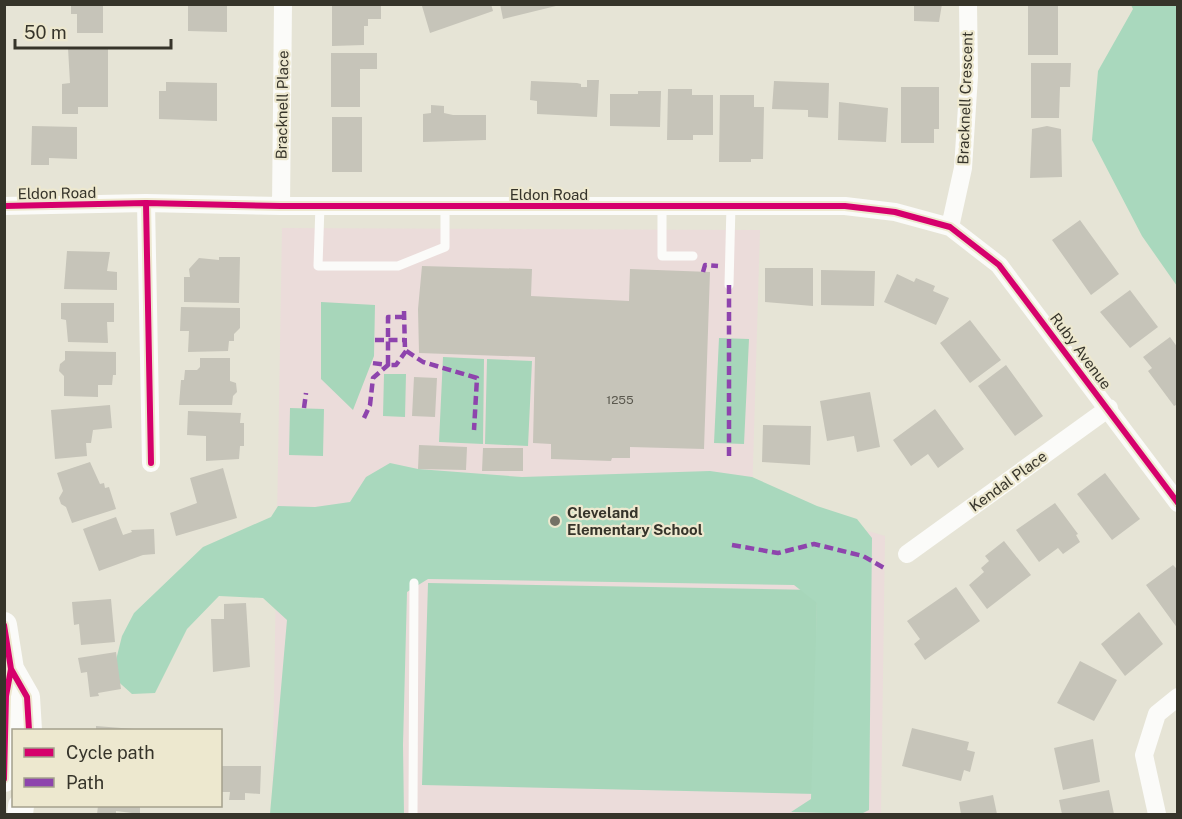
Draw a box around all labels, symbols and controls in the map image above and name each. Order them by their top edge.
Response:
scale bar [15,12,171,50]
text: 50 m [24,22,67,43]
street label: Bracknell Crescent [954,31,976,165]
street label: Bracknell Place [273,50,291,160]
street label: Eldon Road [18,184,96,202]
street label: Eldon Road [510,186,588,203]
street label: Ruby Avenue [1047,310,1115,392]
house number: 1255 [606,393,634,407]
street label: Kendal Place [966,447,1050,515]
place label: Cleveland Elementary School [567,504,703,538]
marker: Cleveland Elementary School [548,514,562,528]
legend [12,729,222,807]
text: Cycle path [66,742,155,763]
text: Path [66,772,104,793]

